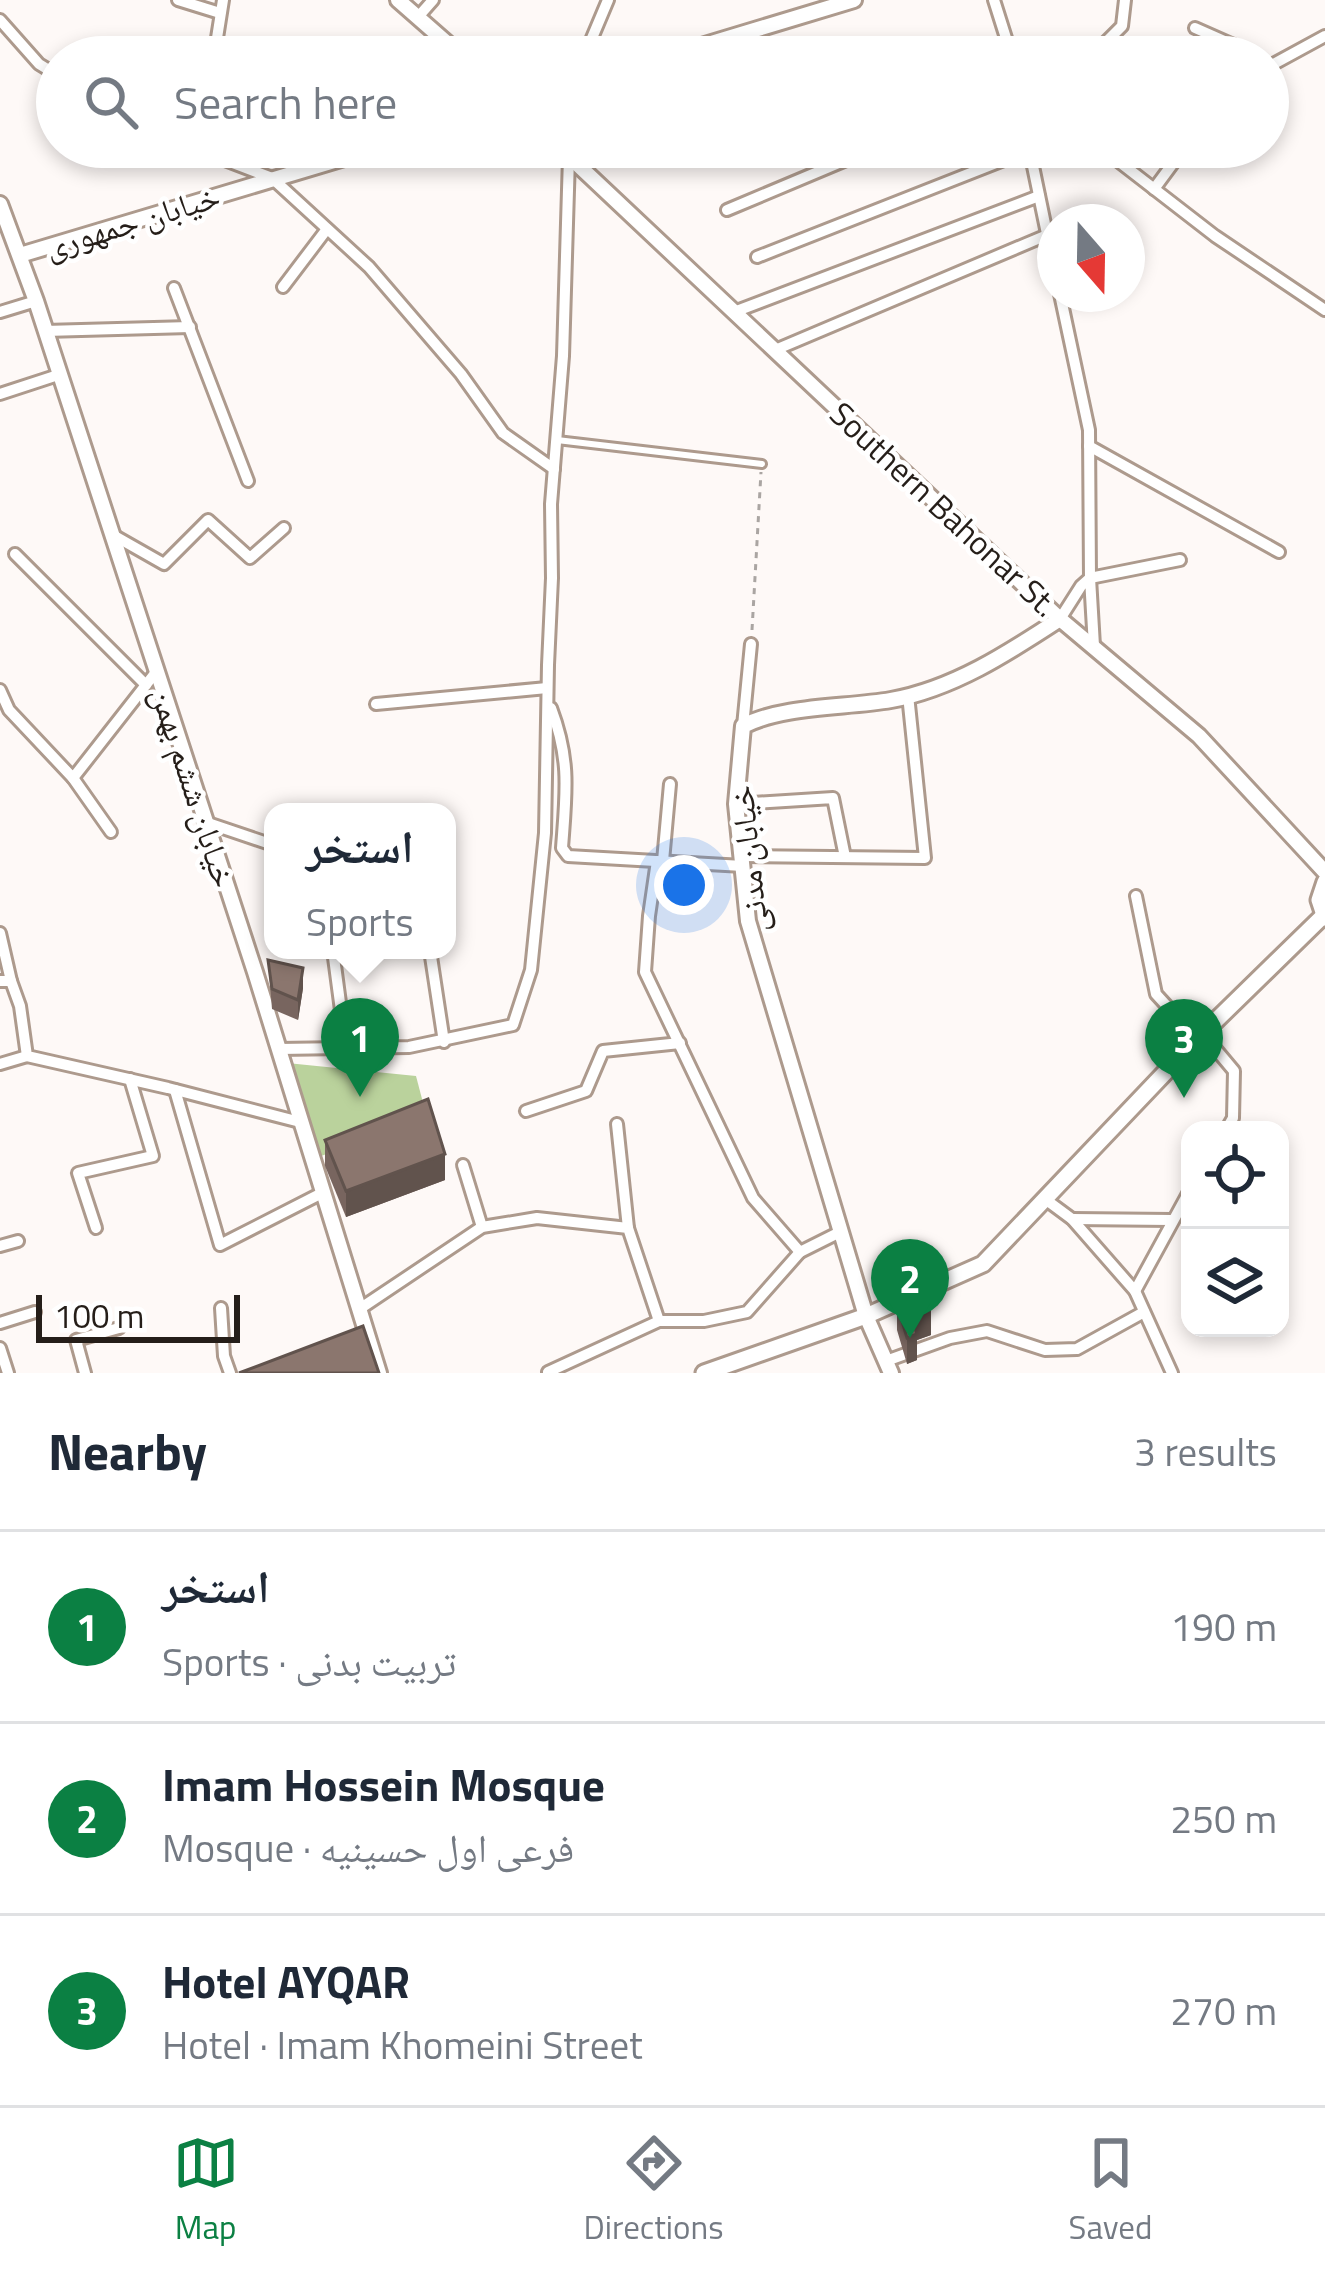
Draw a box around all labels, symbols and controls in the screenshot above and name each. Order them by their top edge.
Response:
search box [36,36,1289,168]
text: Search here [174,68,397,136]
icon: search [78,69,144,135]
street label: خیابان جمهوری [38,171,226,271]
north arrow [1037,204,1145,312]
street label: Southern Bahonar St. [819,390,1069,628]
street label: خیابان ششم بهمن [138,680,250,894]
street label: خیابان مدنی [715,783,781,935]
popup [264,803,456,959]
text: استخر [306,812,414,880]
your location [654,855,714,915]
text: Sports [306,892,414,951]
pin: 1 [321,998,399,1097]
pin: 3 [1145,999,1223,1098]
map controls [1181,1121,1289,1337]
button: locate [1181,1121,1289,1229]
button: layers [1181,1229,1289,1337]
pin: 2 [871,1239,949,1338]
scale bar [36,1289,240,1342]
text: 100 m [54,1291,144,1341]
text: Nearby [48,1412,207,1490]
text: 3 results [1134,1422,1277,1481]
text: استخر [162,1552,270,1620]
text: 1 [76,1597,98,1656]
text: 190 m [1170,1597,1277,1656]
text: Sports · تربیت بدنی [162,1632,456,1691]
text: Imam Hossein Mosque [162,1750,605,1818]
text: 2 [76,1789,98,1848]
text: 250 m [1170,1789,1277,1848]
text: Mosque · فرعی اول حسینیه [162,1818,574,1877]
text: Hotel AYQAR [162,1947,410,2015]
text: 3 [76,1981,98,2040]
text: 270 m [1170,1981,1277,2040]
text: Hotel · Imam Khomeini Street [162,2015,643,2074]
tab: Map [173,2130,239,2252]
tab: Directions [584,2130,724,2252]
tab: Saved [1069,2130,1152,2252]

